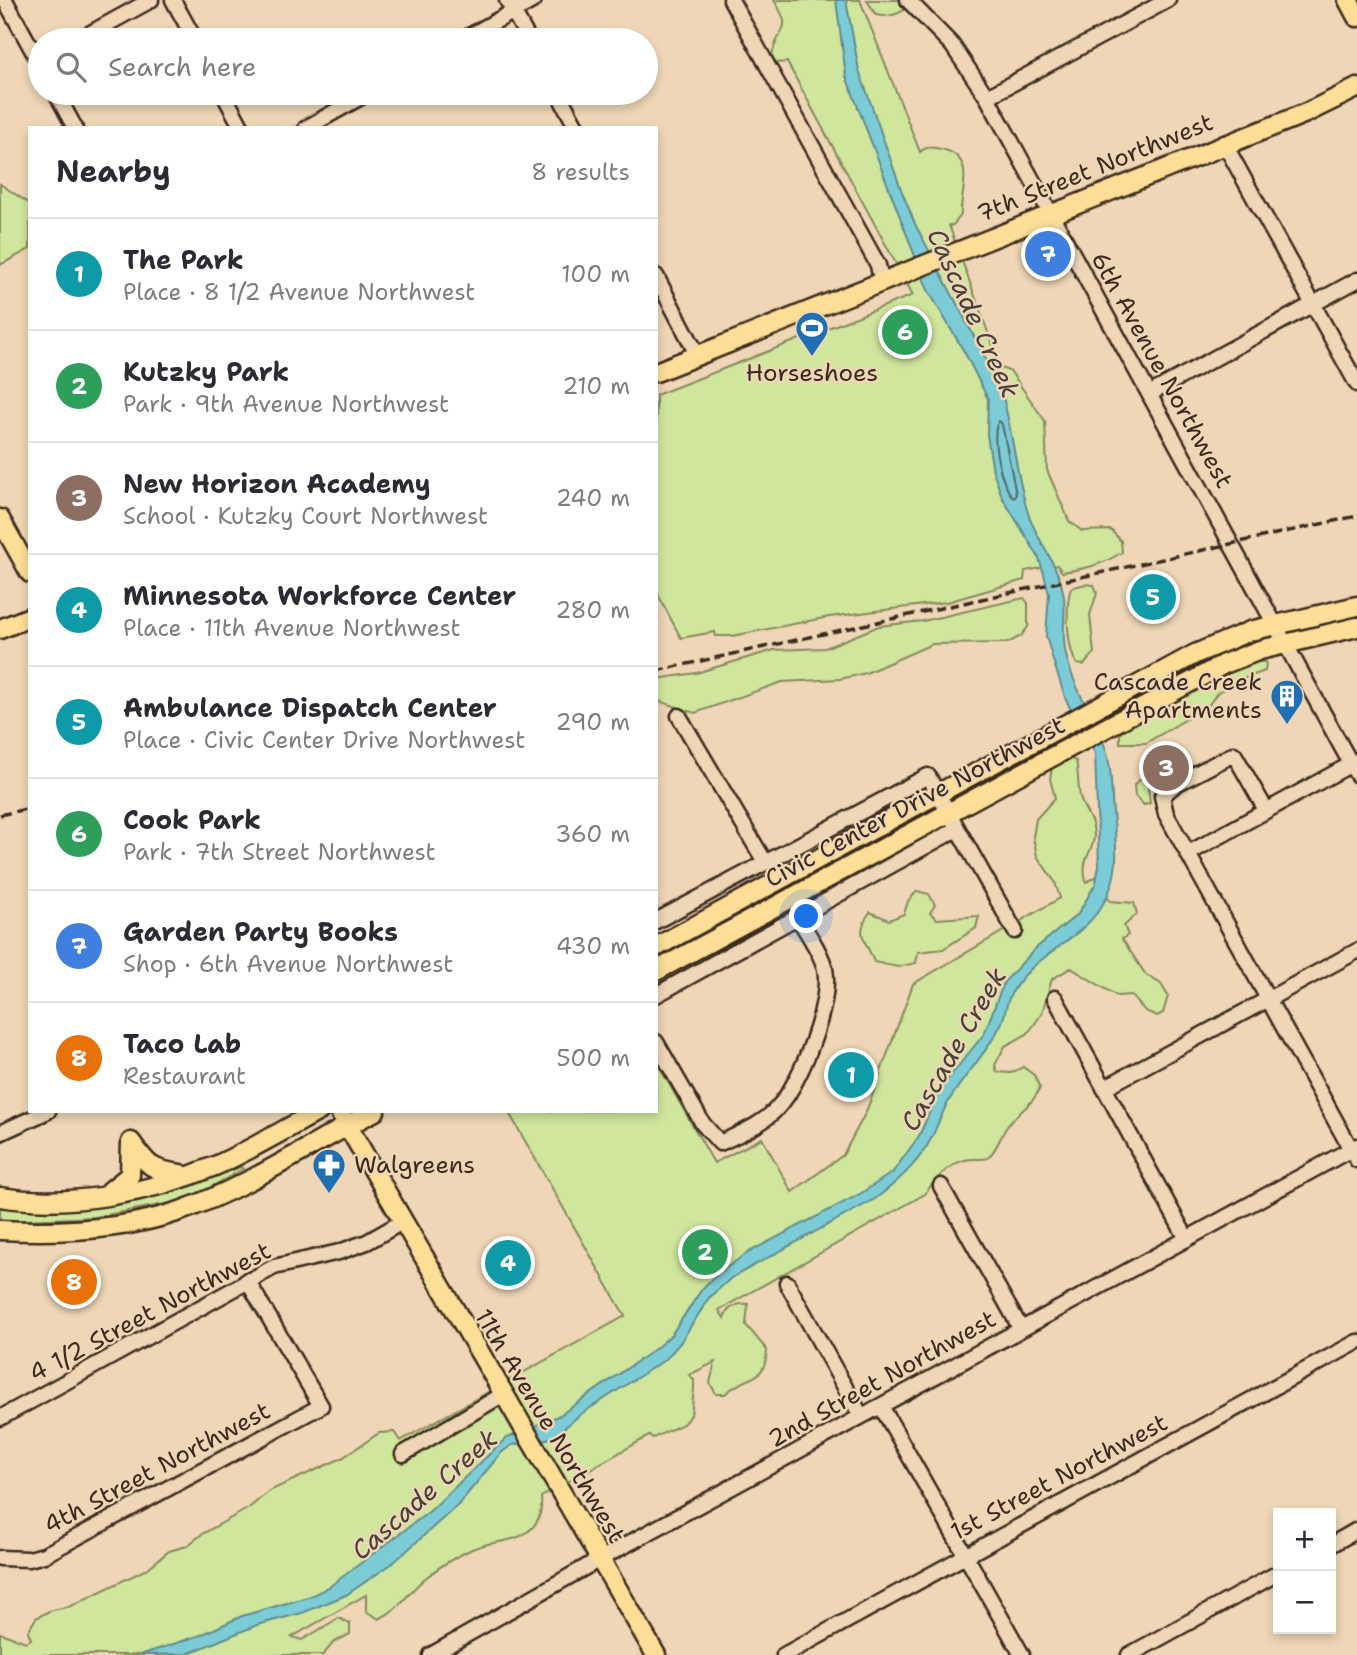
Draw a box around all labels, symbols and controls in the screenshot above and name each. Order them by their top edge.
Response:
search box [28,28,658,105]
icon: search [52,48,90,86]
text: Search here [108,49,257,84]
street label: 7th Street Northwest [972,106,1218,230]
text: Nearby [56,151,171,192]
text: 8 results [531,157,630,187]
water label: Cascade Creek [919,222,1029,404]
pin: 7 [1025,228,1071,280]
text: The Park [123,242,244,277]
street label: 6th Avenue Northwest [1084,246,1240,494]
text: 1 [74,259,84,289]
text: 100 m [561,259,630,289]
text: Place · 8 1/2 Avenue Northwest [123,277,475,307]
pin: 6 [882,306,928,358]
sports icon: Horseshoes [793,309,831,358]
text: Kutzky Park [123,354,289,389]
place label: Horseshoes [746,357,878,389]
text: 2 [71,371,87,401]
text: 210 m [562,371,630,401]
text: Park · 9th Avenue Northwest [123,389,449,419]
text: New Horizon Academy [123,466,431,501]
text: 3 [71,483,87,513]
text: 240 m [556,483,630,513]
text: School · Kutzky Court Northwest [123,501,488,531]
pin: 5 [1130,571,1176,623]
text: Minnesota Workforce Center [123,578,516,613]
text: 4 [71,595,87,625]
text: 280 m [555,595,630,625]
text: Place · 11th Avenue Northwest [123,613,461,643]
place label: Cascade Creek Apartments [1094,666,1262,726]
building icon: Cascade Creek Apartments [1268,677,1306,726]
text: Ambulance Dispatch Center [123,690,497,725]
text: 5 [72,707,86,737]
text: 290 m [556,707,630,737]
street label: Civic Center Drive Northwest [759,709,1071,895]
text: Place · Civic Center Drive Northwest [123,725,525,755]
pin: 3 [1143,742,1189,794]
text: Cook Park [123,802,261,837]
text: 6 [71,819,87,849]
text: 360 m [555,819,630,849]
text: Park · 7th Street Northwest [123,837,436,867]
your location [789,899,823,933]
text: Garden Party Books [123,914,398,949]
text: 7 [71,931,87,961]
text: 430 m [556,931,630,961]
text: Shop · 6th Avenue Northwest [123,949,453,979]
water label: Cascade Creek [892,961,1014,1137]
text: Taco Lab [123,1026,241,1061]
text: 8 [71,1043,87,1073]
text: 500 m [556,1043,630,1073]
pin: 1 [828,1049,874,1101]
text: Restaurant [123,1061,246,1091]
pharmacy icon: Walgreens [310,1146,348,1195]
place label: Walgreens [354,1149,475,1181]
pin: 2 [682,1226,728,1278]
street label: 4 1/2 Street Northwest [24,1235,276,1389]
pin: 4 [485,1237,531,1289]
pin: 8 [51,1256,97,1308]
street label: 11th Avenue Northwest [467,1303,633,1549]
street label: 2nd Street Northwest [762,1303,1002,1455]
street label: 4th Street Northwest [38,1395,276,1541]
street label: 1st Street Northwest [945,1406,1173,1548]
water label: Cascade Creek [343,1421,505,1567]
map controls [1273,1508,1336,1634]
button: + [1273,1508,1336,1571]
button: − [1273,1571,1336,1634]

